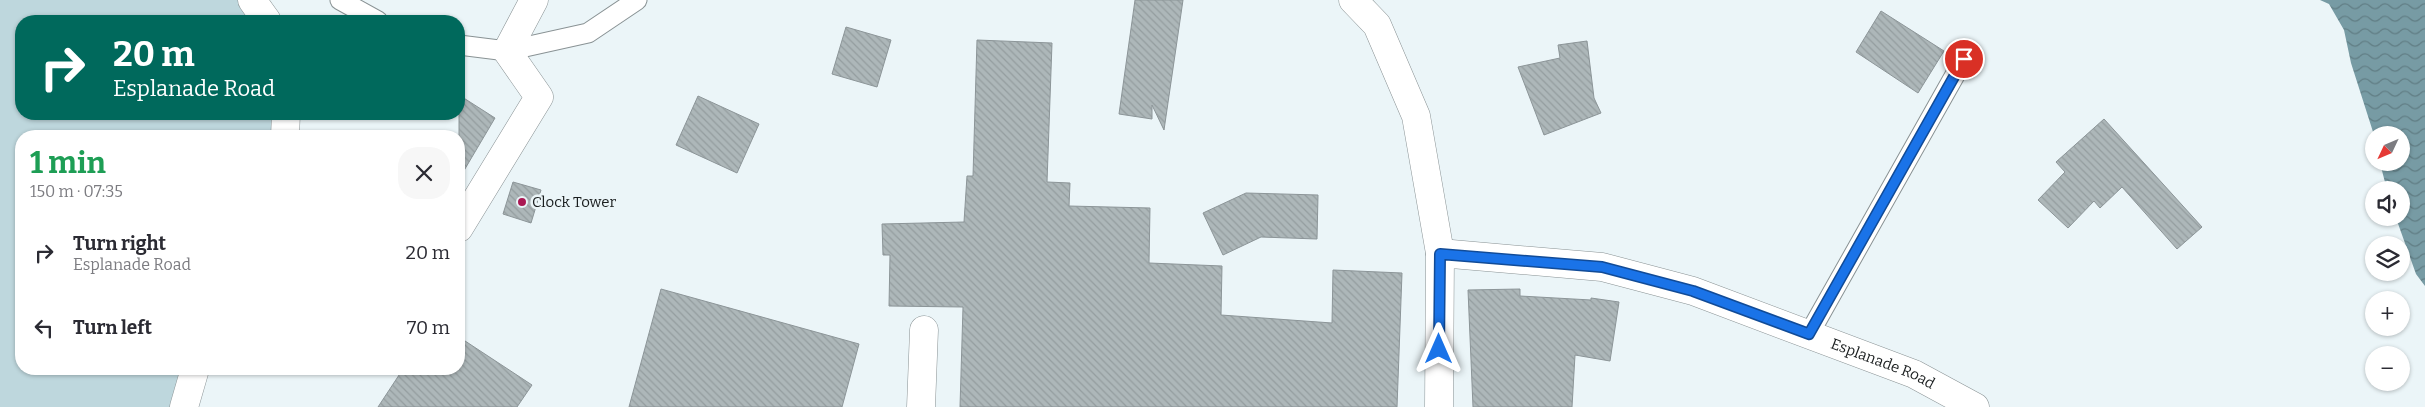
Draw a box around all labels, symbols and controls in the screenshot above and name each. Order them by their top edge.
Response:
text: 20 m [113,33,195,75]
icon: right [30,35,95,100]
pin [1943,38,1985,80]
icon: arrive [1950,45,1978,73]
text: Esplanade Road [113,75,275,102]
north arrow [2365,126,2410,171]
map controls [2365,126,2410,391]
text: 1 min [30,145,106,181]
button: close [398,147,450,199]
button: sound [2365,181,2410,226]
text: 150 m · 07:35 [30,182,123,201]
place label: Clock Tower [532,193,616,211]
marker: Clock Tower [516,196,528,208]
text: Turn right [73,232,166,255]
button: layers [2365,236,2410,281]
icon: right [30,239,58,267]
text: 20 m [406,241,450,264]
text: Esplanade Road [73,255,191,274]
button: + [2365,291,2410,336]
icon: left [30,314,58,342]
text: Turn left [73,316,152,339]
text: 70 m [407,316,450,339]
position arrow [1412,322,1464,374]
street label: Esplanade Road [1828,335,1938,393]
button: − [2365,346,2410,391]

